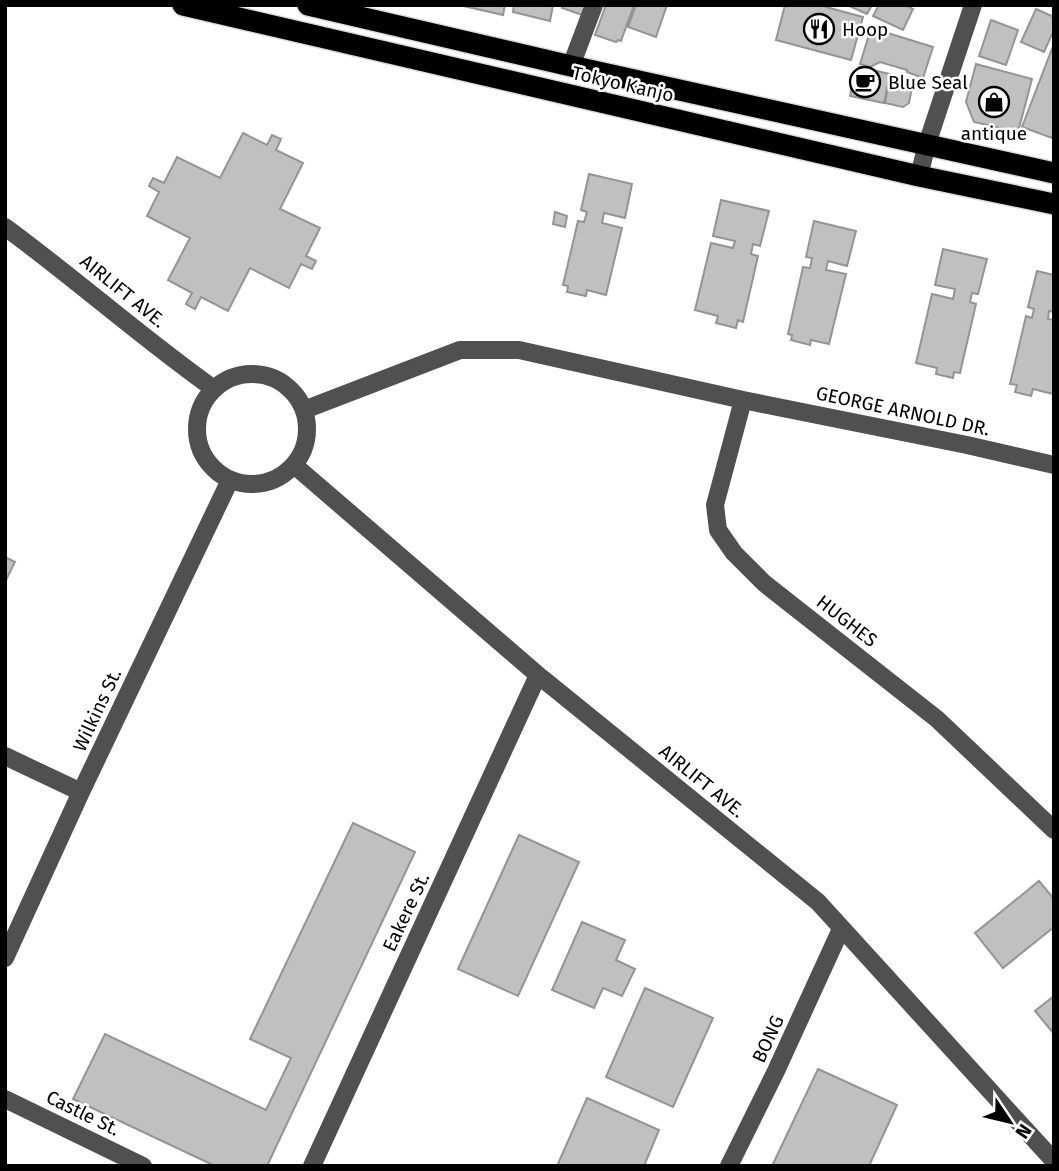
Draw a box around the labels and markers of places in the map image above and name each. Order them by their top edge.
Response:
restaurant icon: Hoop [802,12,836,46]
place label: Hoop [842,18,888,41]
cafe icon: Blue Seal [848,65,882,99]
place label: Blue Seal [888,71,968,94]
shop icon: antique [977,85,1011,119]
place label: antique [961,122,1027,145]

